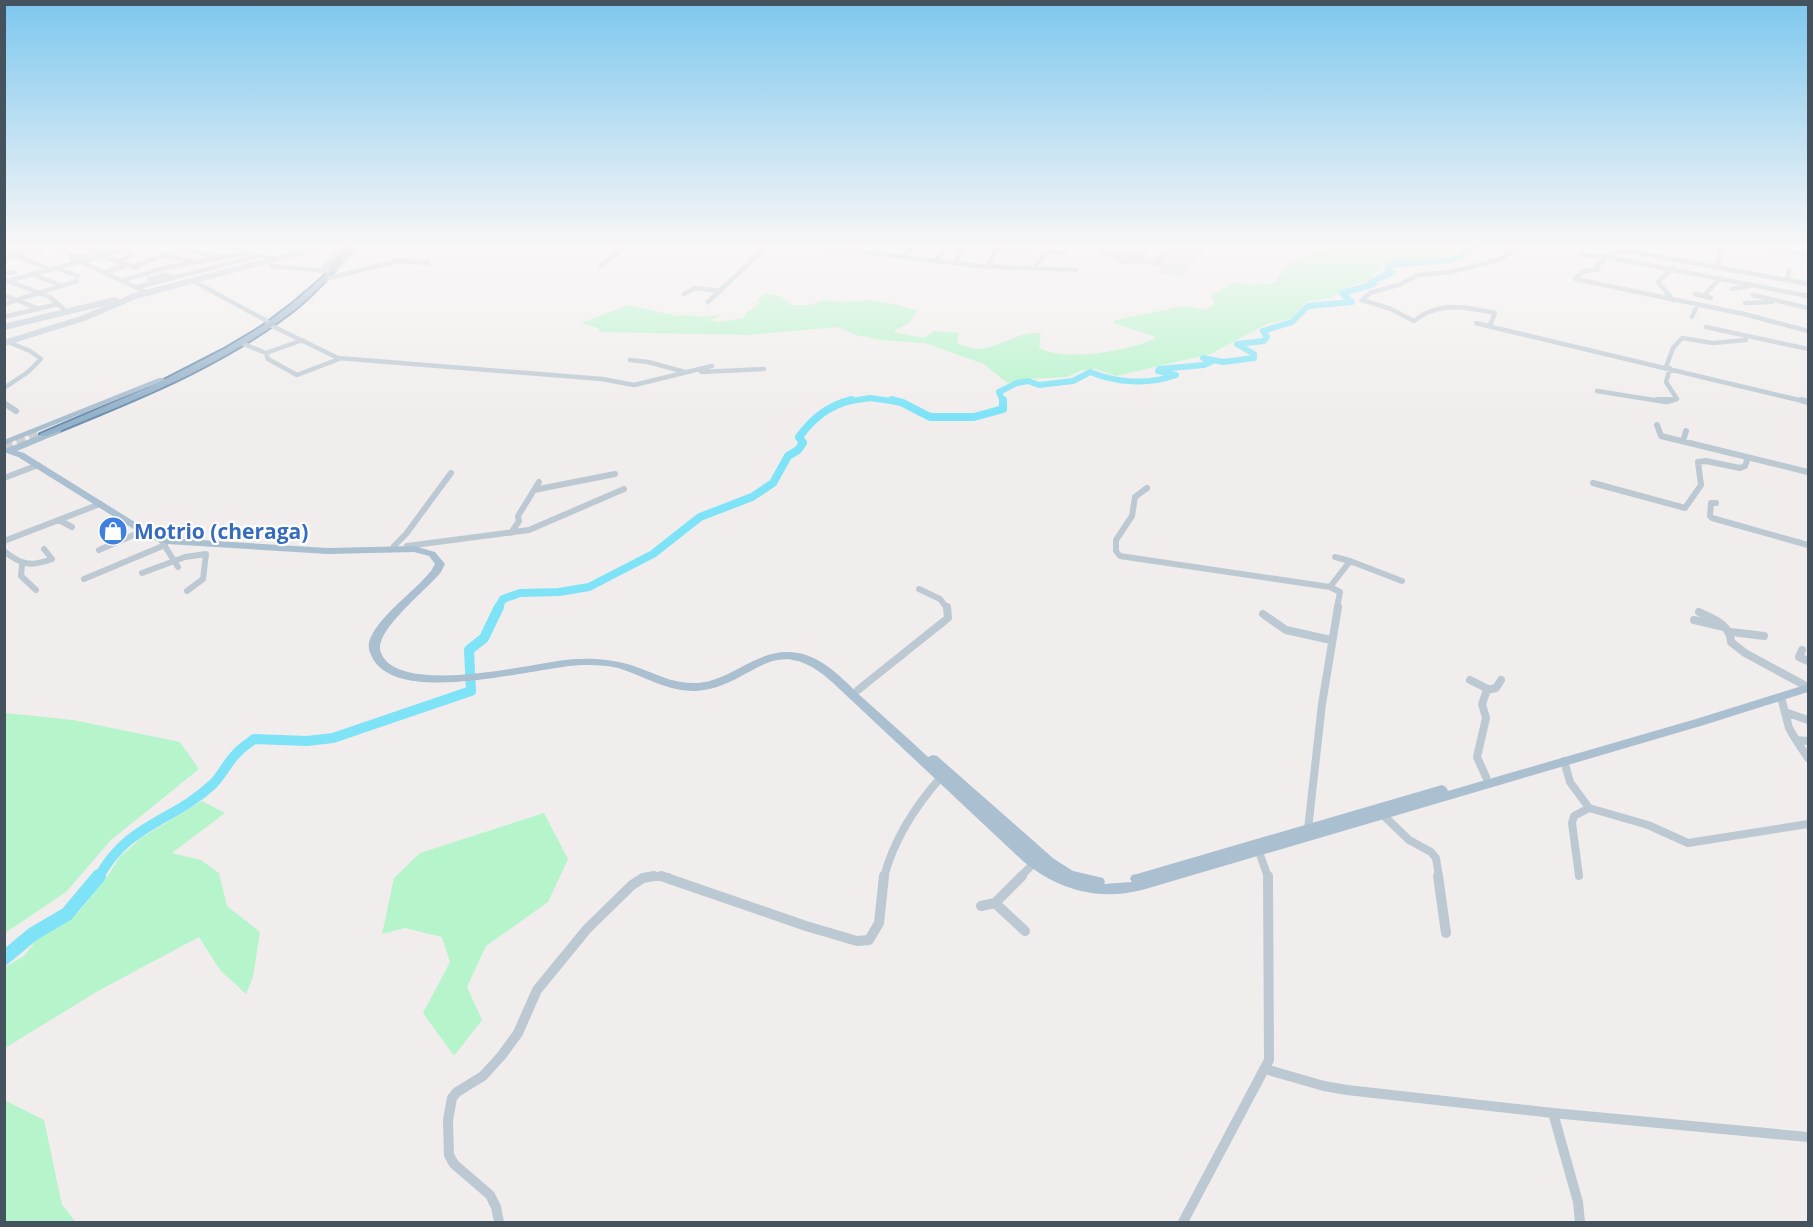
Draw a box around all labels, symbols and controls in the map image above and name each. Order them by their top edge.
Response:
shop icon: Motrio (cheraga) [97,515,129,547]
place label: Motrio (cheraga) [134,517,308,545]

